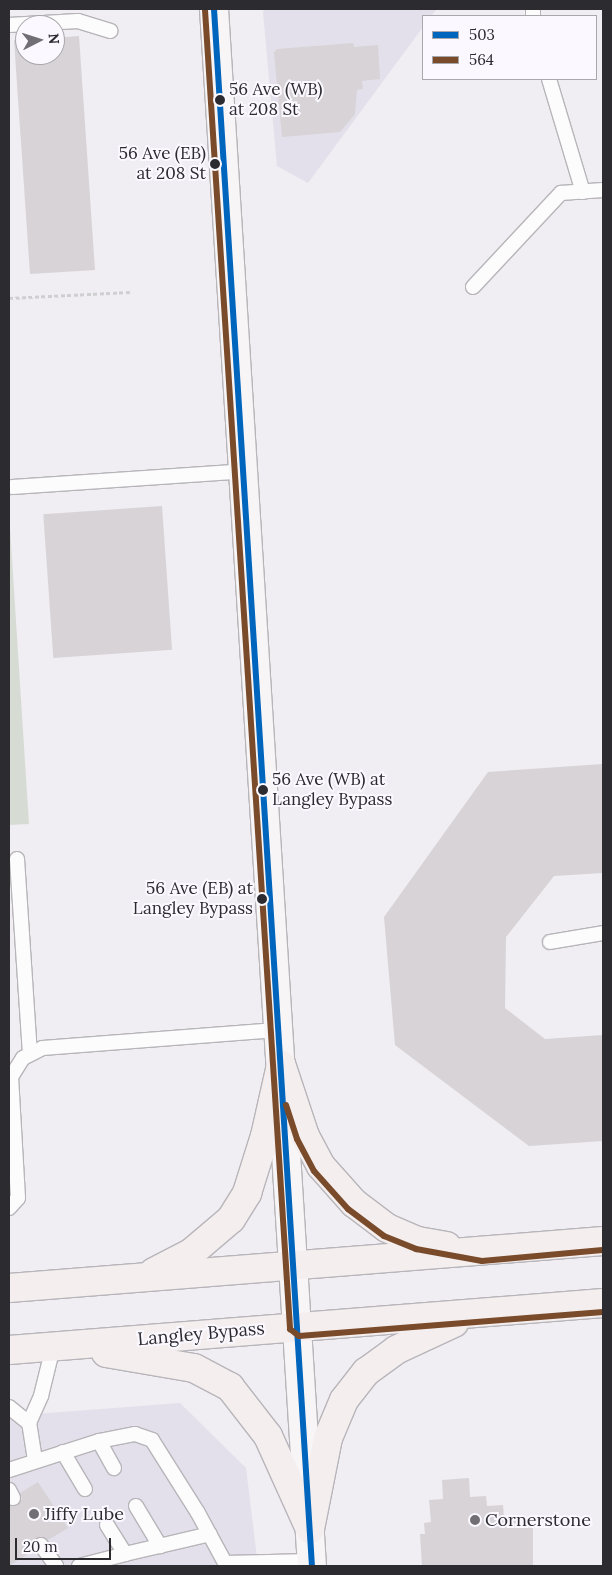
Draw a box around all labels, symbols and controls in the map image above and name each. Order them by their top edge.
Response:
north arrow [15,15,65,65]
legend [422,15,597,80]
text: 503 [469,25,495,44]
text: N [45,33,63,45]
text: 564 [469,50,494,69]
place label: 56 Ave (WB) at 208 St [229,80,323,120]
marker: 56 Ave (WB) at 208 St [215,95,225,105]
place label: 56 Ave (EB) at 208 St [119,144,206,184]
marker: 56 Ave (EB) at 208 St [210,159,220,169]
place label: 56 Ave (WB) at Langley Bypass [272,770,392,810]
marker: 56 Ave (WB) at Langley Bypass [258,785,268,795]
place label: 56 Ave (EB) at Langley Bypass [133,879,253,919]
marker: 56 Ave (EB) at Langley Bypass [257,894,267,904]
street label: Langley Bypass [137,1318,265,1350]
place label: Jiffy Lube [44,1503,124,1525]
marker: Jiffy Lube [28,1508,40,1520]
place label: Cornerstone [485,1509,591,1531]
marker: Cornerstone [469,1514,481,1526]
scale bar [18,1528,114,1560]
text: 20 m [23,1537,58,1556]

